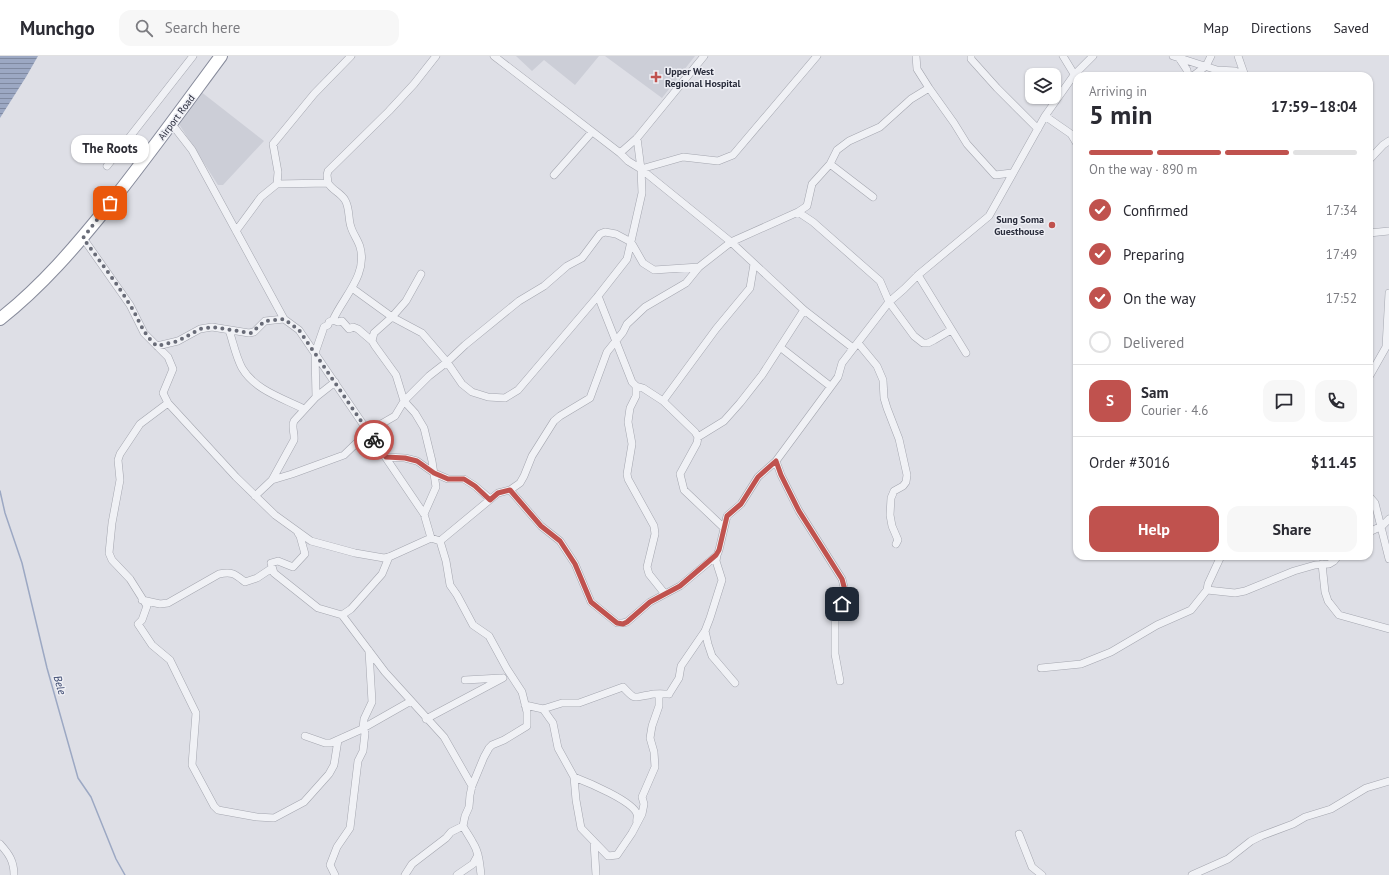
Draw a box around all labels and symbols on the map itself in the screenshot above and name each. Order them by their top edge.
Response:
place label: Upper West Regional Hospital [665,65,741,90]
marker: Upper West Regional Hospital [650,71,662,83]
street label: Airport Road [155,92,198,143]
callout: The Roots [71,135,149,163]
pin [93,186,127,220]
place label: Sung Soma Guesthouse [994,213,1044,238]
marker: Sung Soma Guesthouse [1047,220,1057,230]
courier [354,420,394,460]
pin [825,587,859,621]
water label: Bele [51,674,69,696]

